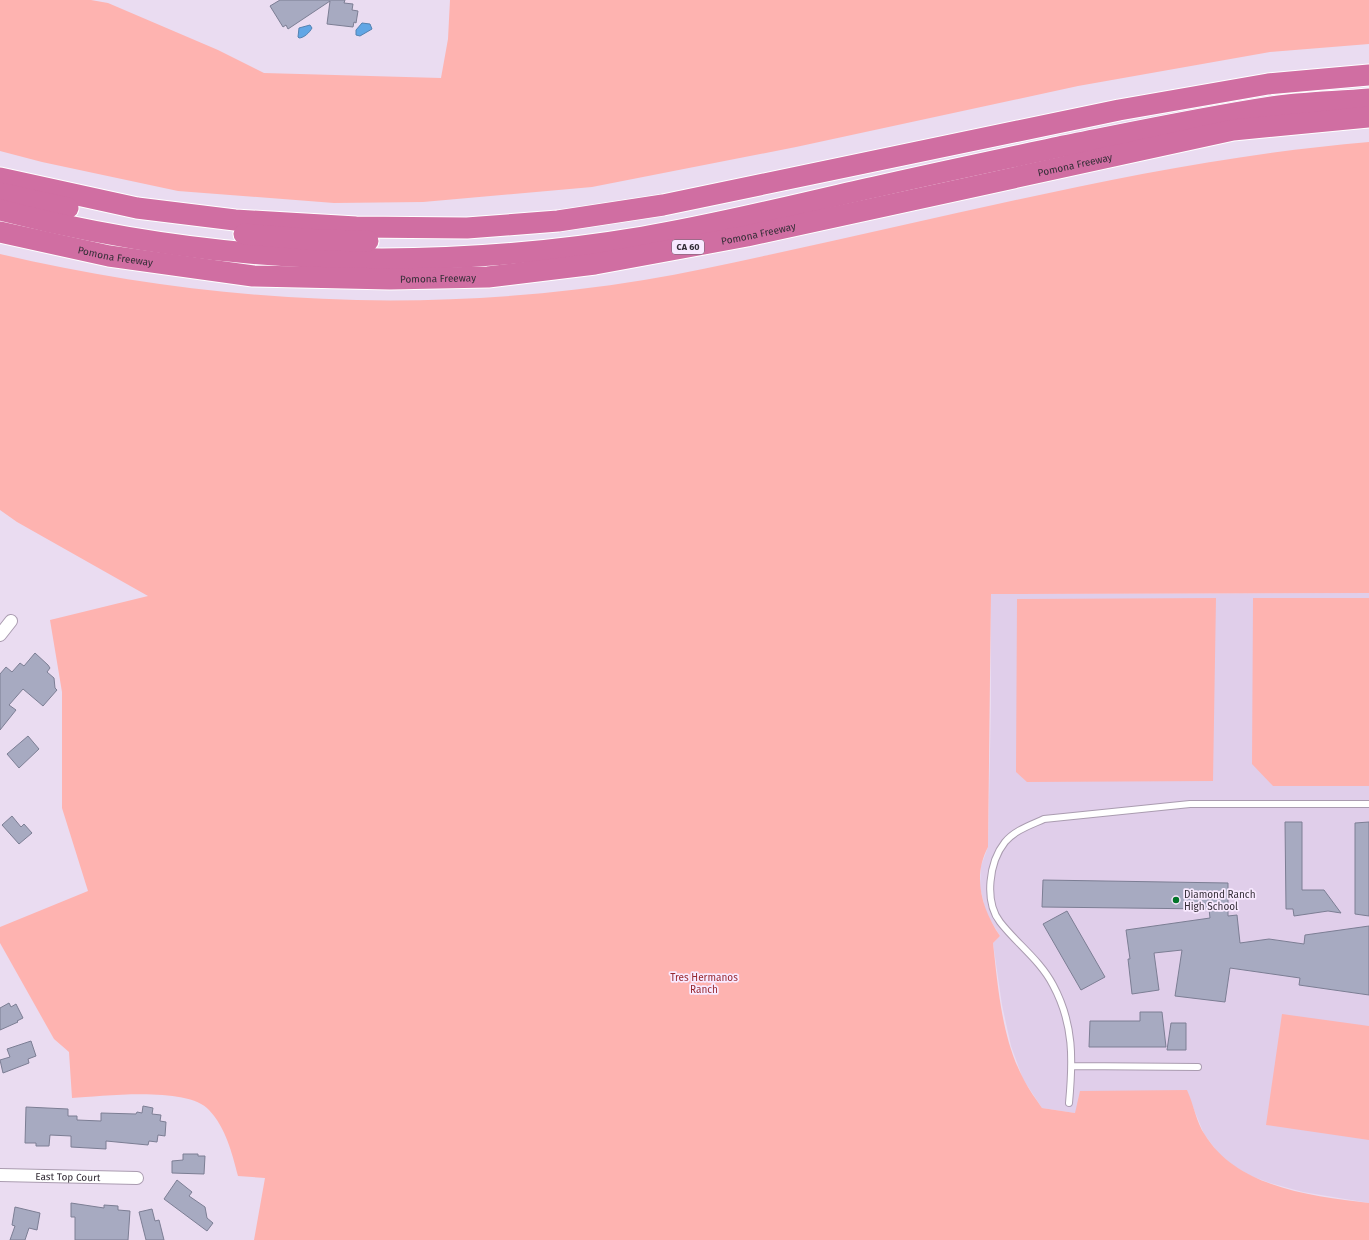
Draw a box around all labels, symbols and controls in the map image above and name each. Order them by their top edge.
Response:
street label: Pomona Freeway [1037,151,1114,179]
street label: Pomona Freeway [720,221,797,248]
road number: CA 60 [672,240,704,254]
street label: Pomona Freeway [77,244,154,269]
street label: Pomona Freeway [400,272,476,286]
place label: Diamond Ranch High School [1184,889,1256,913]
marker: Diamond Ranch High School [1171,895,1181,905]
park label: Tres Hermanos Ranch [670,972,738,996]
street label: East Top Court [35,1171,101,1184]

